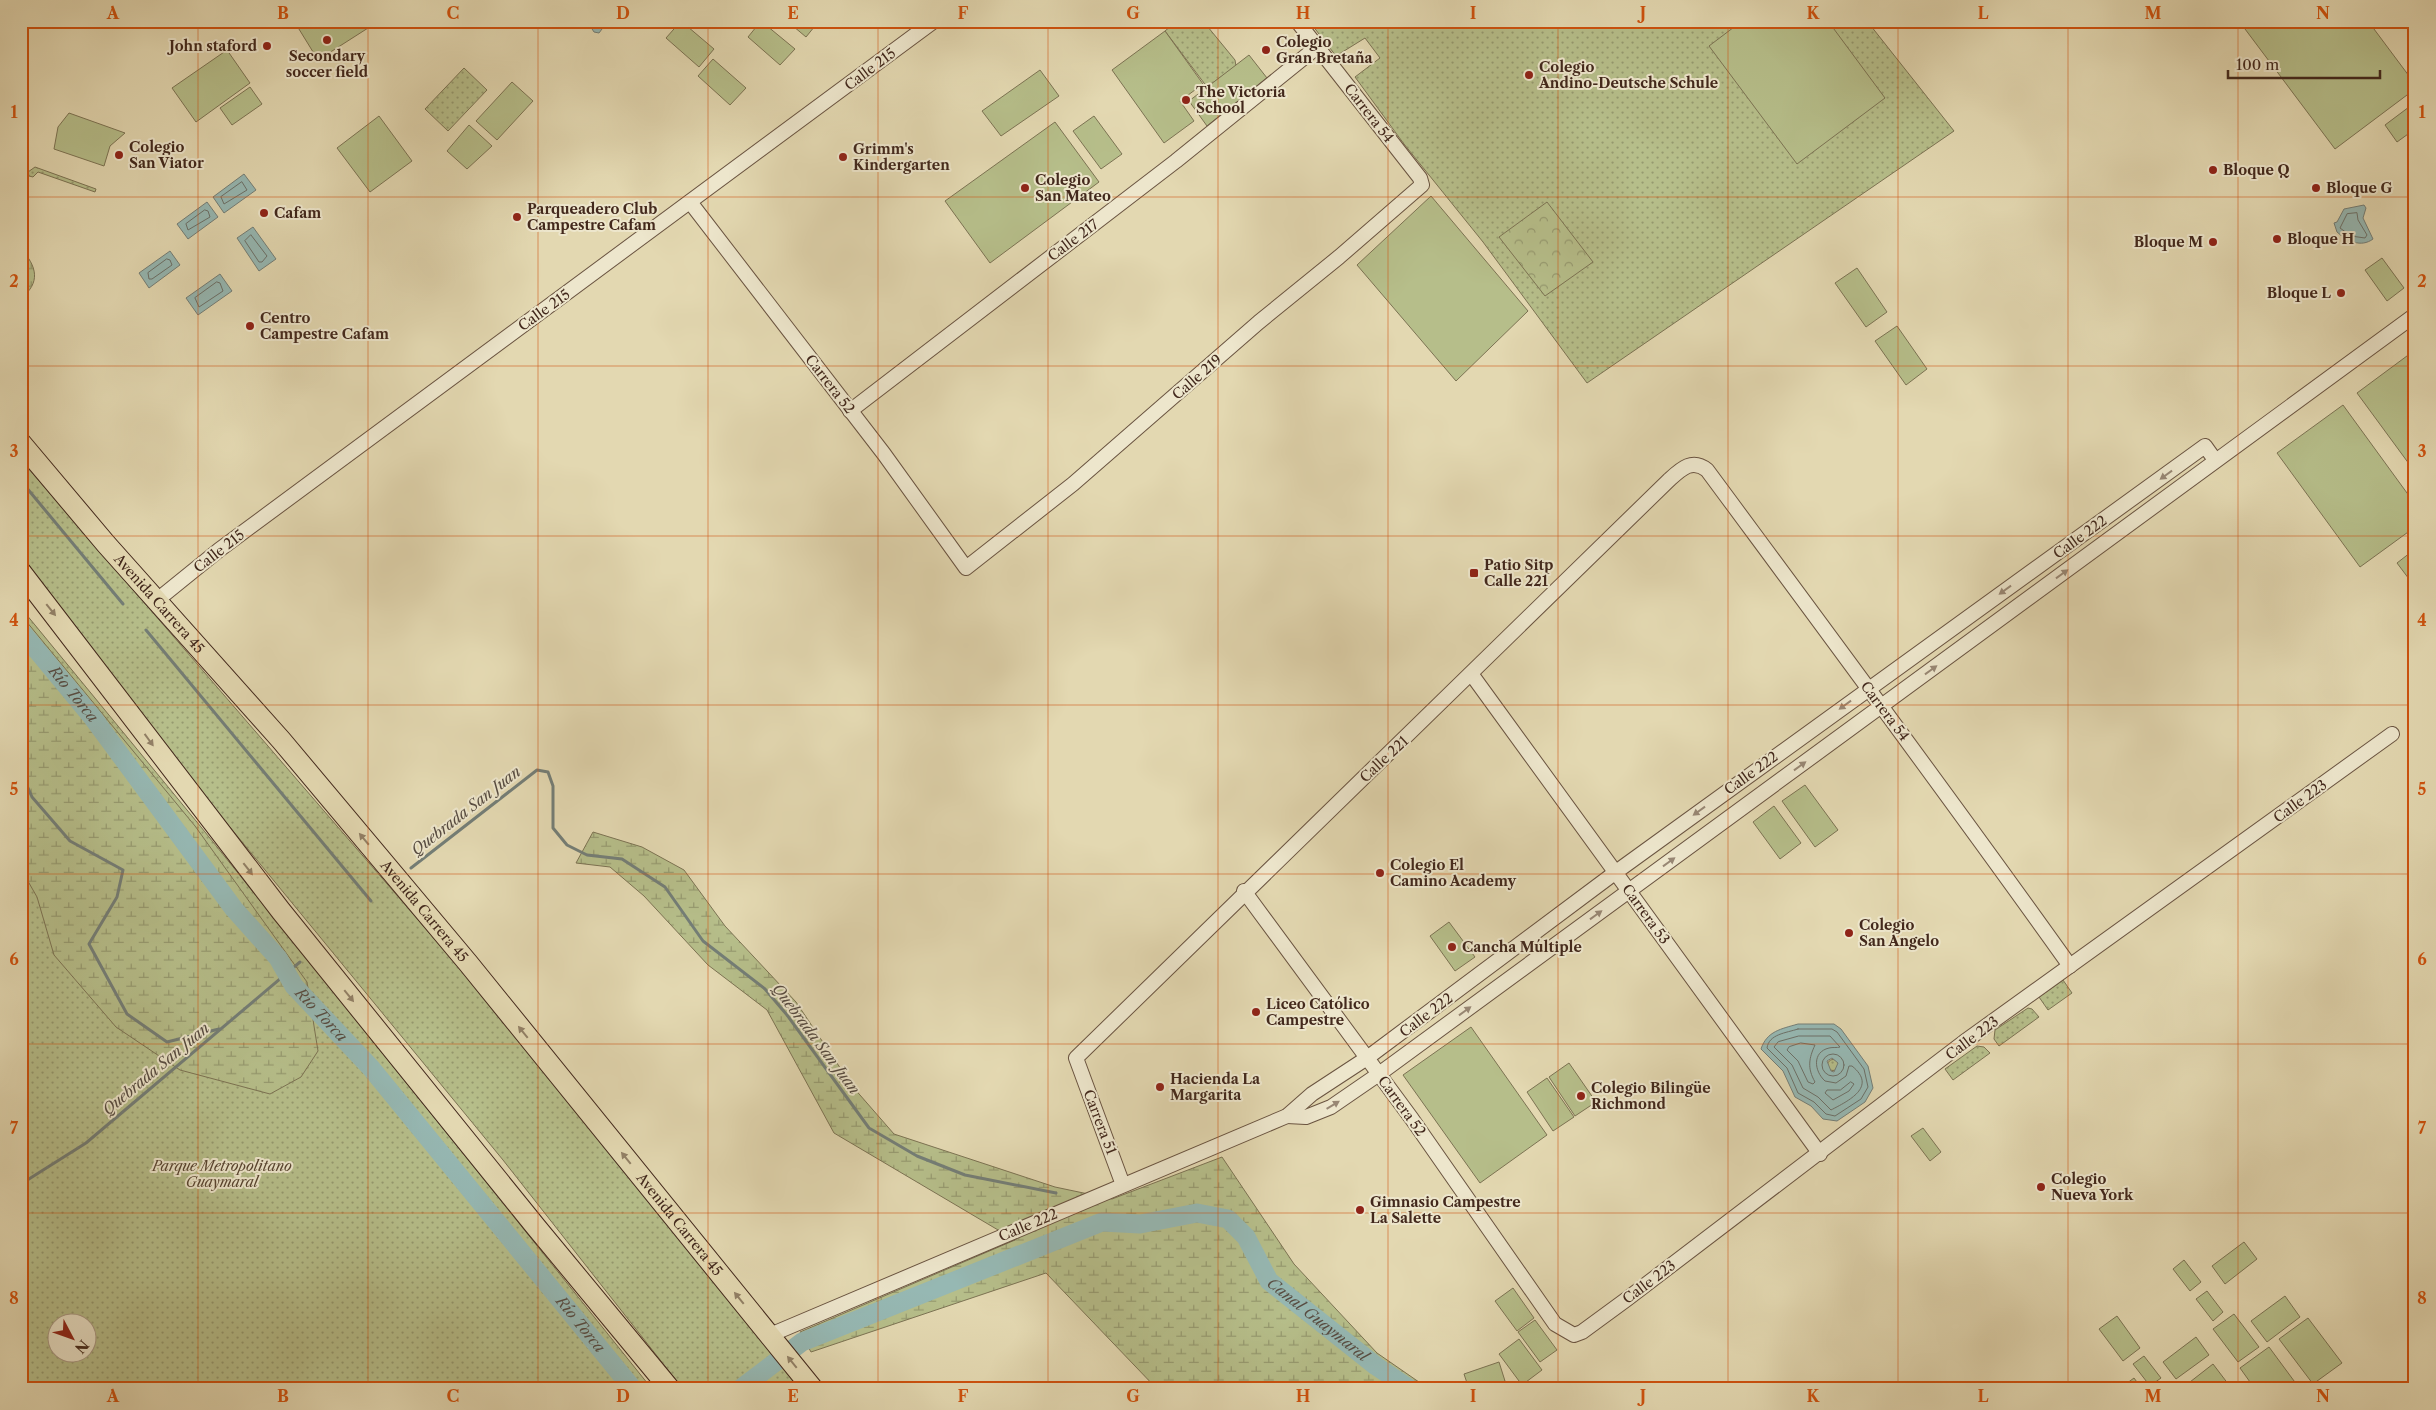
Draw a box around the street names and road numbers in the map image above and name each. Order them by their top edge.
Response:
street label: Calle 215 [841,44,899,94]
street label: Carrera 54 [1340,80,1398,146]
street label: Calle 217 [1044,215,1102,265]
street label: Calle 215 [515,285,573,335]
street label: Calle 219 [1168,350,1226,404]
street label: Carrera 52 [801,351,859,417]
street label: Calle 222 [2050,511,2110,563]
street label: Calle 215 [190,526,248,576]
street label: Avenida Carrera 45 [110,549,208,657]
street label: Carrera 54 [1857,678,1913,744]
street label: Calle 221 [1356,732,1412,786]
street label: Calle 222 [1721,747,1781,799]
street label: Calle 223 [2270,776,2330,826]
street label: Avenida Carrera 45 [376,856,472,966]
street label: Carrera 53 [1618,881,1674,947]
street label: Calle 222 [1396,989,1456,1041]
street label: Calle 223 [1942,1012,2002,1064]
street label: Carrera 52 [1374,1072,1430,1140]
street label: Carrera 51 [1079,1087,1121,1157]
street label: Avenida Carrera 45 [632,1168,727,1279]
street label: Calle 222 [996,1205,1060,1245]
street label: Calle 223 [1619,1256,1679,1308]

